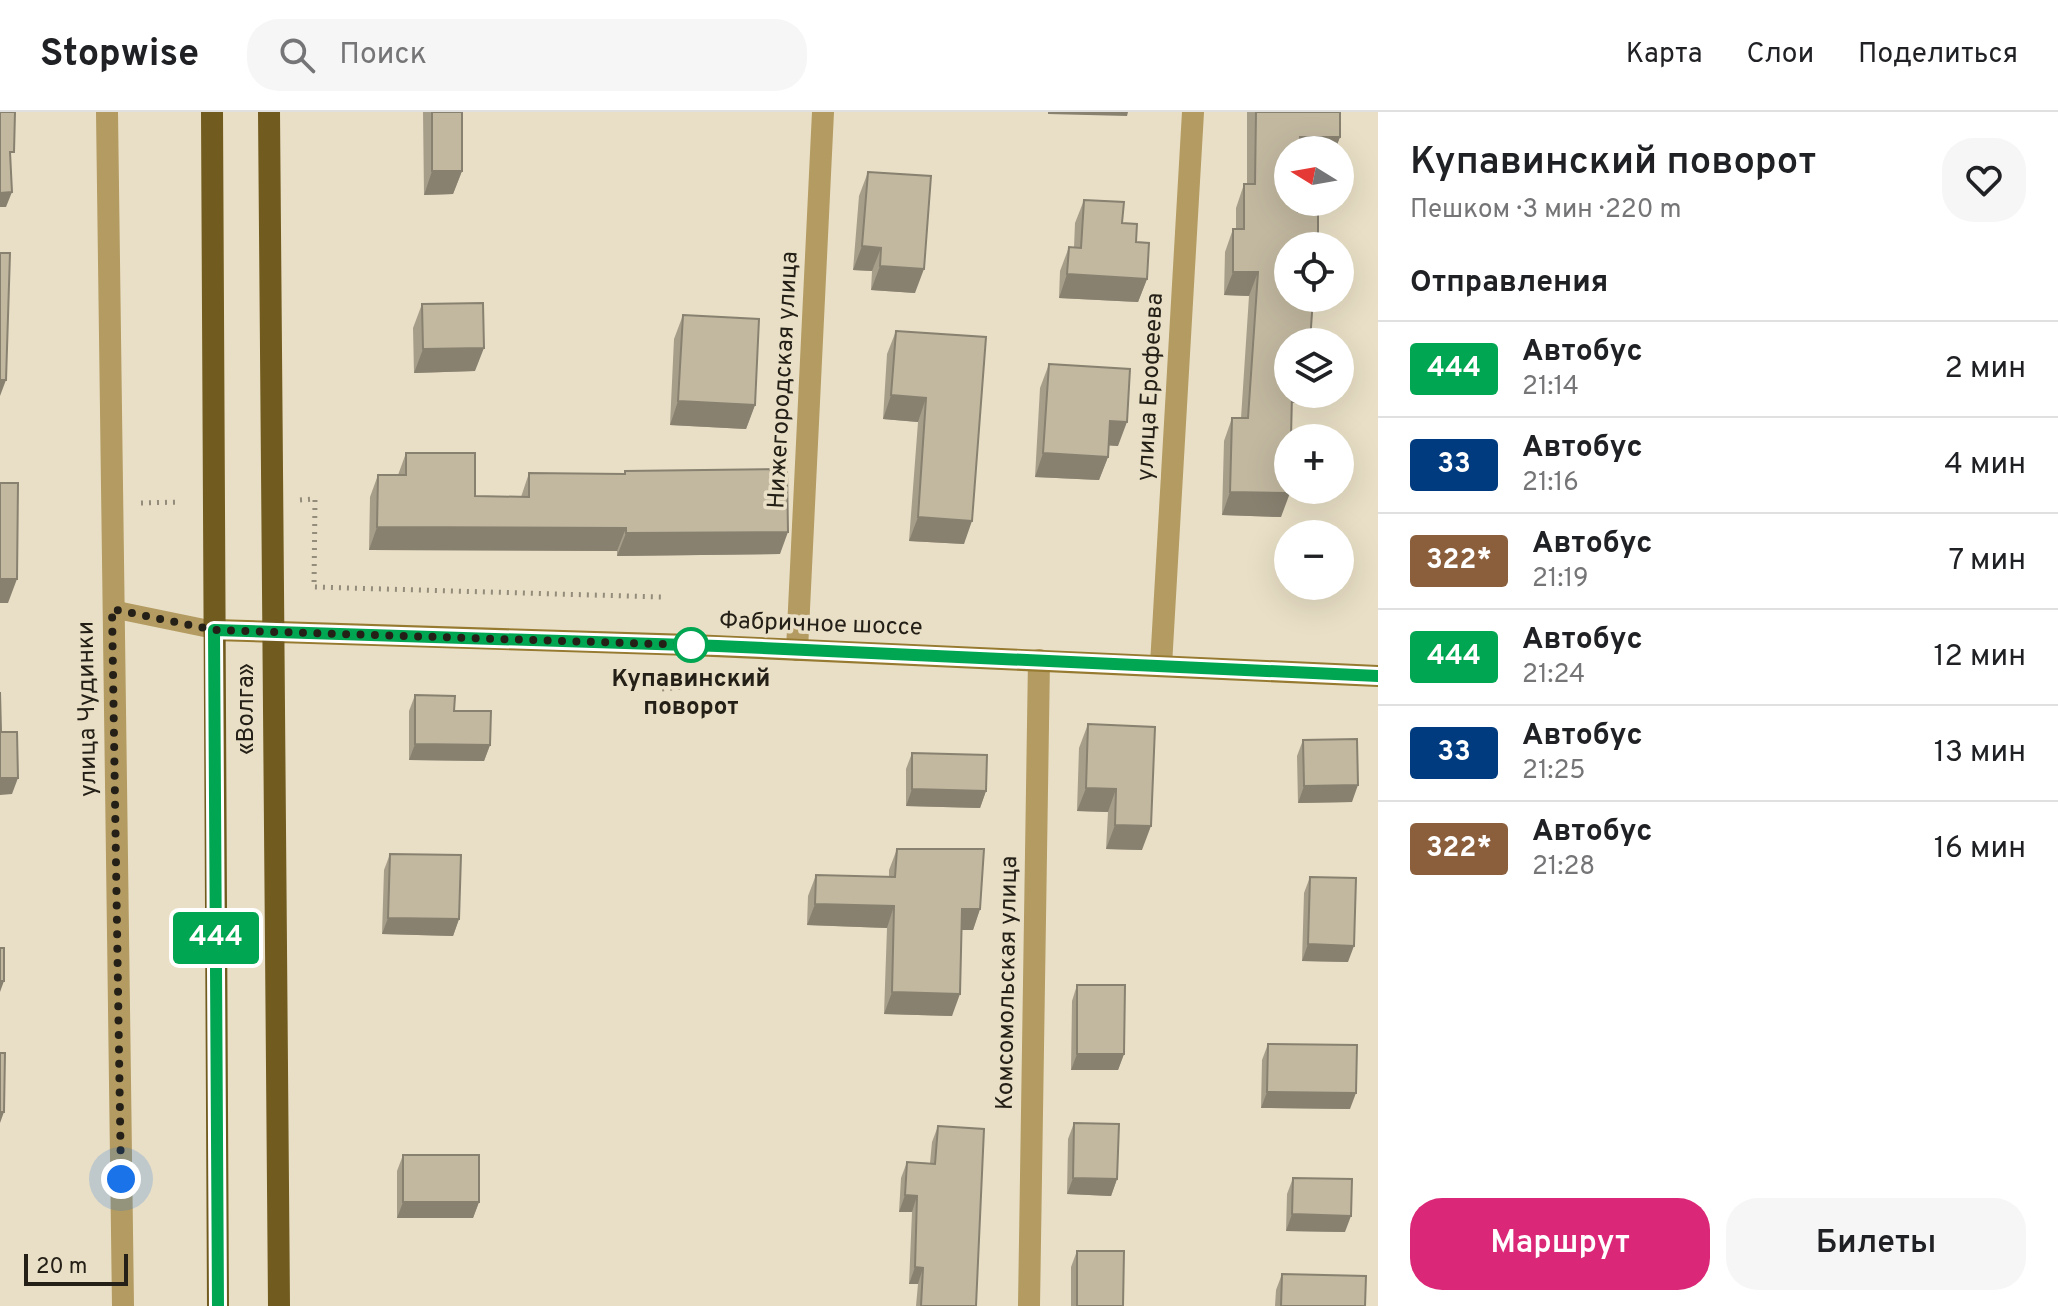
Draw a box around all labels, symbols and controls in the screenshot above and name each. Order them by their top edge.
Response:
search box [247,19,807,91]
text: Stopwise [40,31,199,80]
icon: search [275,33,319,77]
text: Поиск [339,37,427,74]
text: Карта [1626,37,1702,73]
text: Слои [1746,37,1814,73]
text: Поделиться [1858,37,2018,73]
north arrow [1274,136,1354,216]
map controls [1274,136,1354,600]
button: heart [1942,138,2026,222]
text: Купавинский поворот [1410,139,1816,188]
text: Пешком · 3 мин · 220 m [1410,194,1682,227]
button: locate [1274,232,1354,312]
street label: Нижегородская улица [762,250,806,510]
text: Отправления [1410,265,1608,302]
street label: улица Ерофеева [1131,292,1171,482]
button: layers [1274,328,1354,408]
text: Автобус [1522,334,1643,371]
text: 444 [1427,351,1481,387]
text: 2 мин [1945,351,2026,388]
text: 21:14 [1522,371,1579,404]
button: + [1274,424,1354,504]
text: Автобус [1522,430,1643,467]
text: 33 [1437,447,1471,483]
text: 4 мин [1944,447,2026,484]
text: 21:16 [1522,467,1579,500]
button: − [1274,520,1354,600]
text: Автобус [1532,526,1653,563]
text: 322* [1426,543,1492,579]
text: 7 мин [1949,543,2026,580]
text: 21:19 [1532,563,1589,596]
street label: Фабричное шоссе [719,606,923,644]
street label: улица Чудинки [71,621,105,797]
text: Автобус [1522,622,1643,659]
marker: Купавинский поворот [674,628,708,662]
text: 444 [1427,639,1481,675]
text: 12 мин [1933,639,2026,676]
text: 21:24 [1522,659,1585,692]
street label: «Волга» [232,663,262,755]
place label: Купавинский поворот [612,665,770,723]
text: Автобус [1522,718,1643,755]
text: 33 [1437,735,1471,771]
text: 13 мин [1934,735,2026,772]
text: 21:25 [1522,755,1586,788]
text: Автобус [1532,814,1653,851]
text: 322* [1426,831,1492,867]
text: 16 мин [1934,831,2026,868]
text: 21:28 [1532,851,1595,884]
street label: Комсомольская улица [991,855,1025,1111]
line badge: 444 [170,912,262,964]
text: 444 [189,920,243,956]
your location [101,1159,141,1199]
button: Маршрут [1410,1198,1710,1290]
button: Билеты [1726,1198,2026,1290]
scale bar [24,1250,128,1286]
text: 20 m [36,1254,87,1281]

